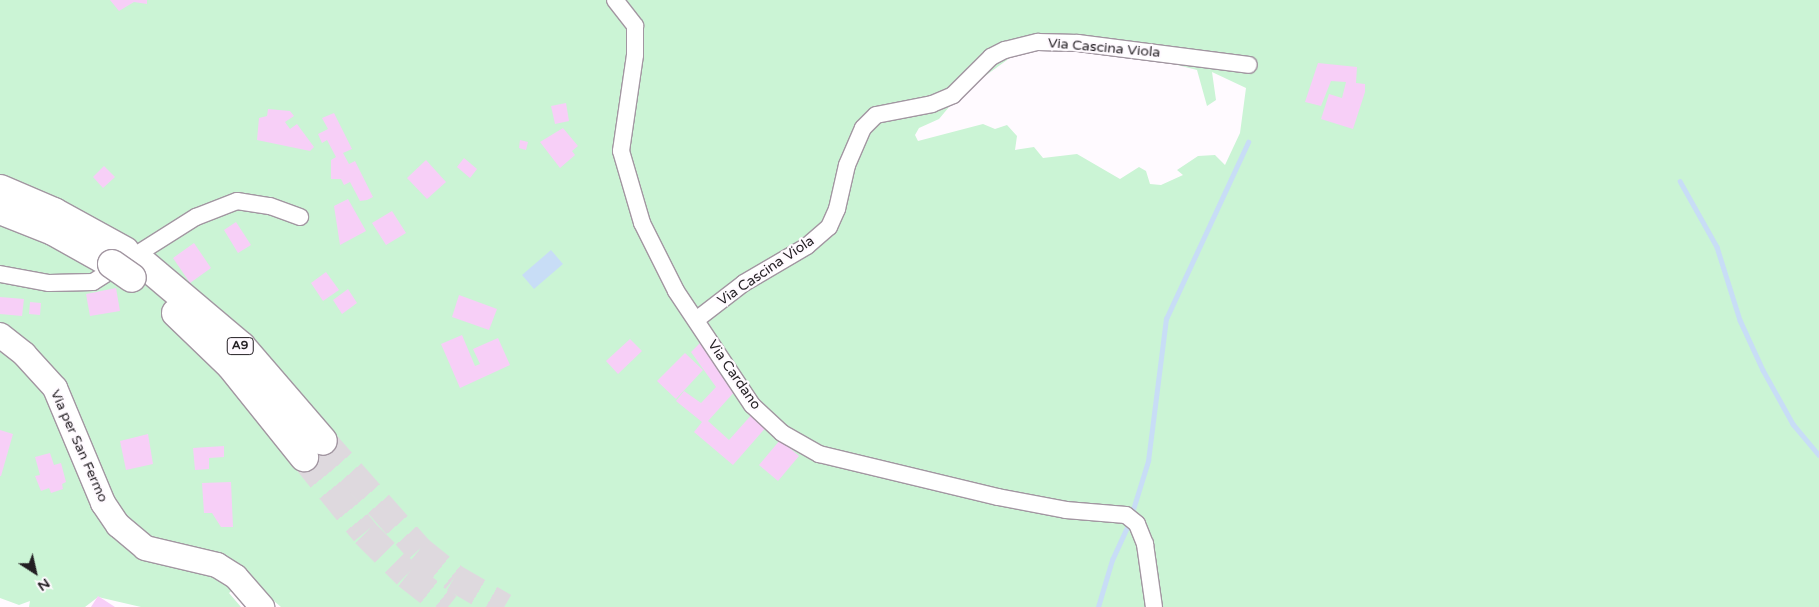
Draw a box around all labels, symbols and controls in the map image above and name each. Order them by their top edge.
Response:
street label: Via Cascina Viola [1047,35,1161,61]
street label: Via Cascina Viola [715,232,817,310]
road number: A9 [226,336,254,356]
street label: Via Cardano [704,337,764,413]
street label: Via per San Fermo [47,387,111,505]
north arrow [10,547,60,597]
text: N [34,575,53,595]

